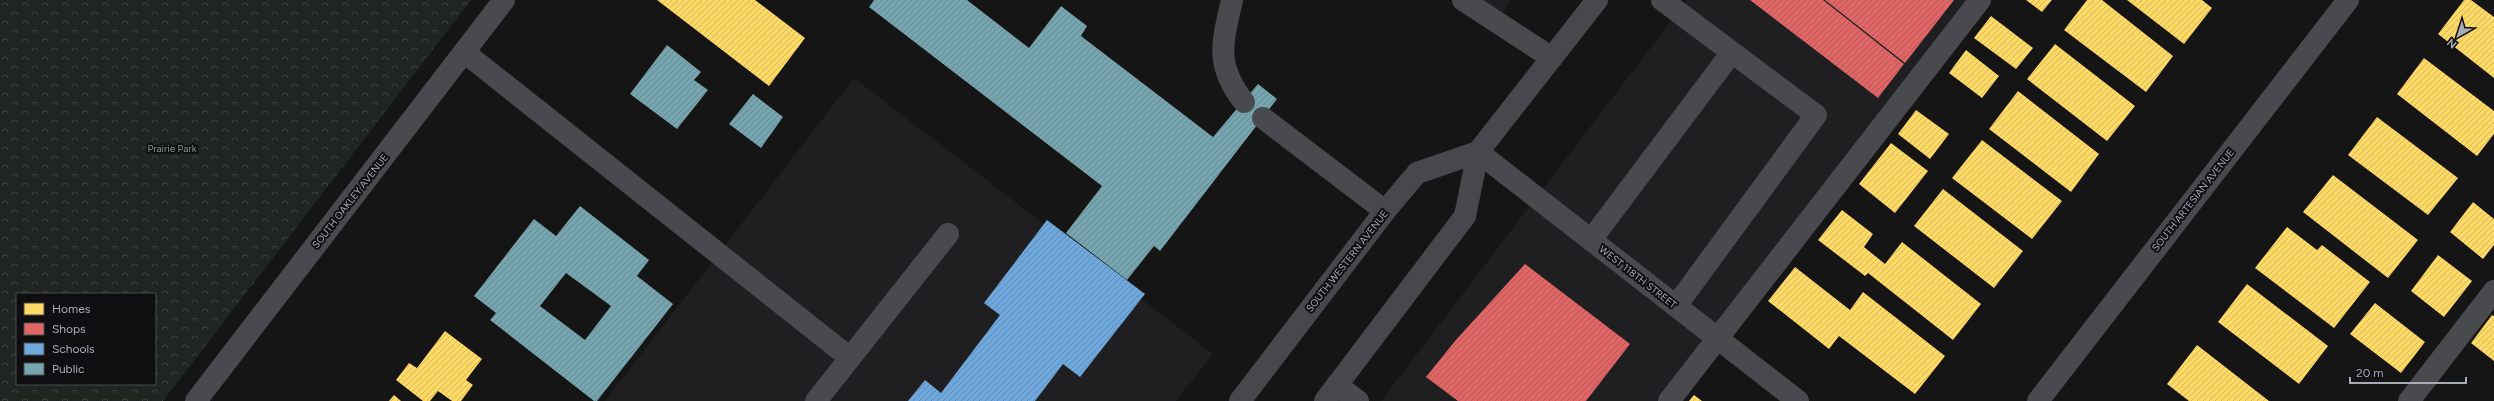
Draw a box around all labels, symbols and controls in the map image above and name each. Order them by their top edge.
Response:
north arrow [2438,16,2478,56]
text: N [2445,36,2459,51]
park label: Prairie Park [147,142,197,155]
street label: SOUTH ARTESIAN AVENUE [2149,146,2237,254]
street label: SOUTH OAKLEY AVENUE [309,151,391,251]
street label: SOUTH WESTERN AVENUE [1303,207,1391,315]
street label: WEST 118TH STREET [1597,243,1680,312]
legend [16,293,156,385]
text: Homes [52,302,91,316]
text: Shops [52,322,86,336]
text: Schools [52,342,95,356]
scale bar [2350,359,2466,385]
text: Public [52,362,85,376]
text: 20 m [2356,366,2384,380]

